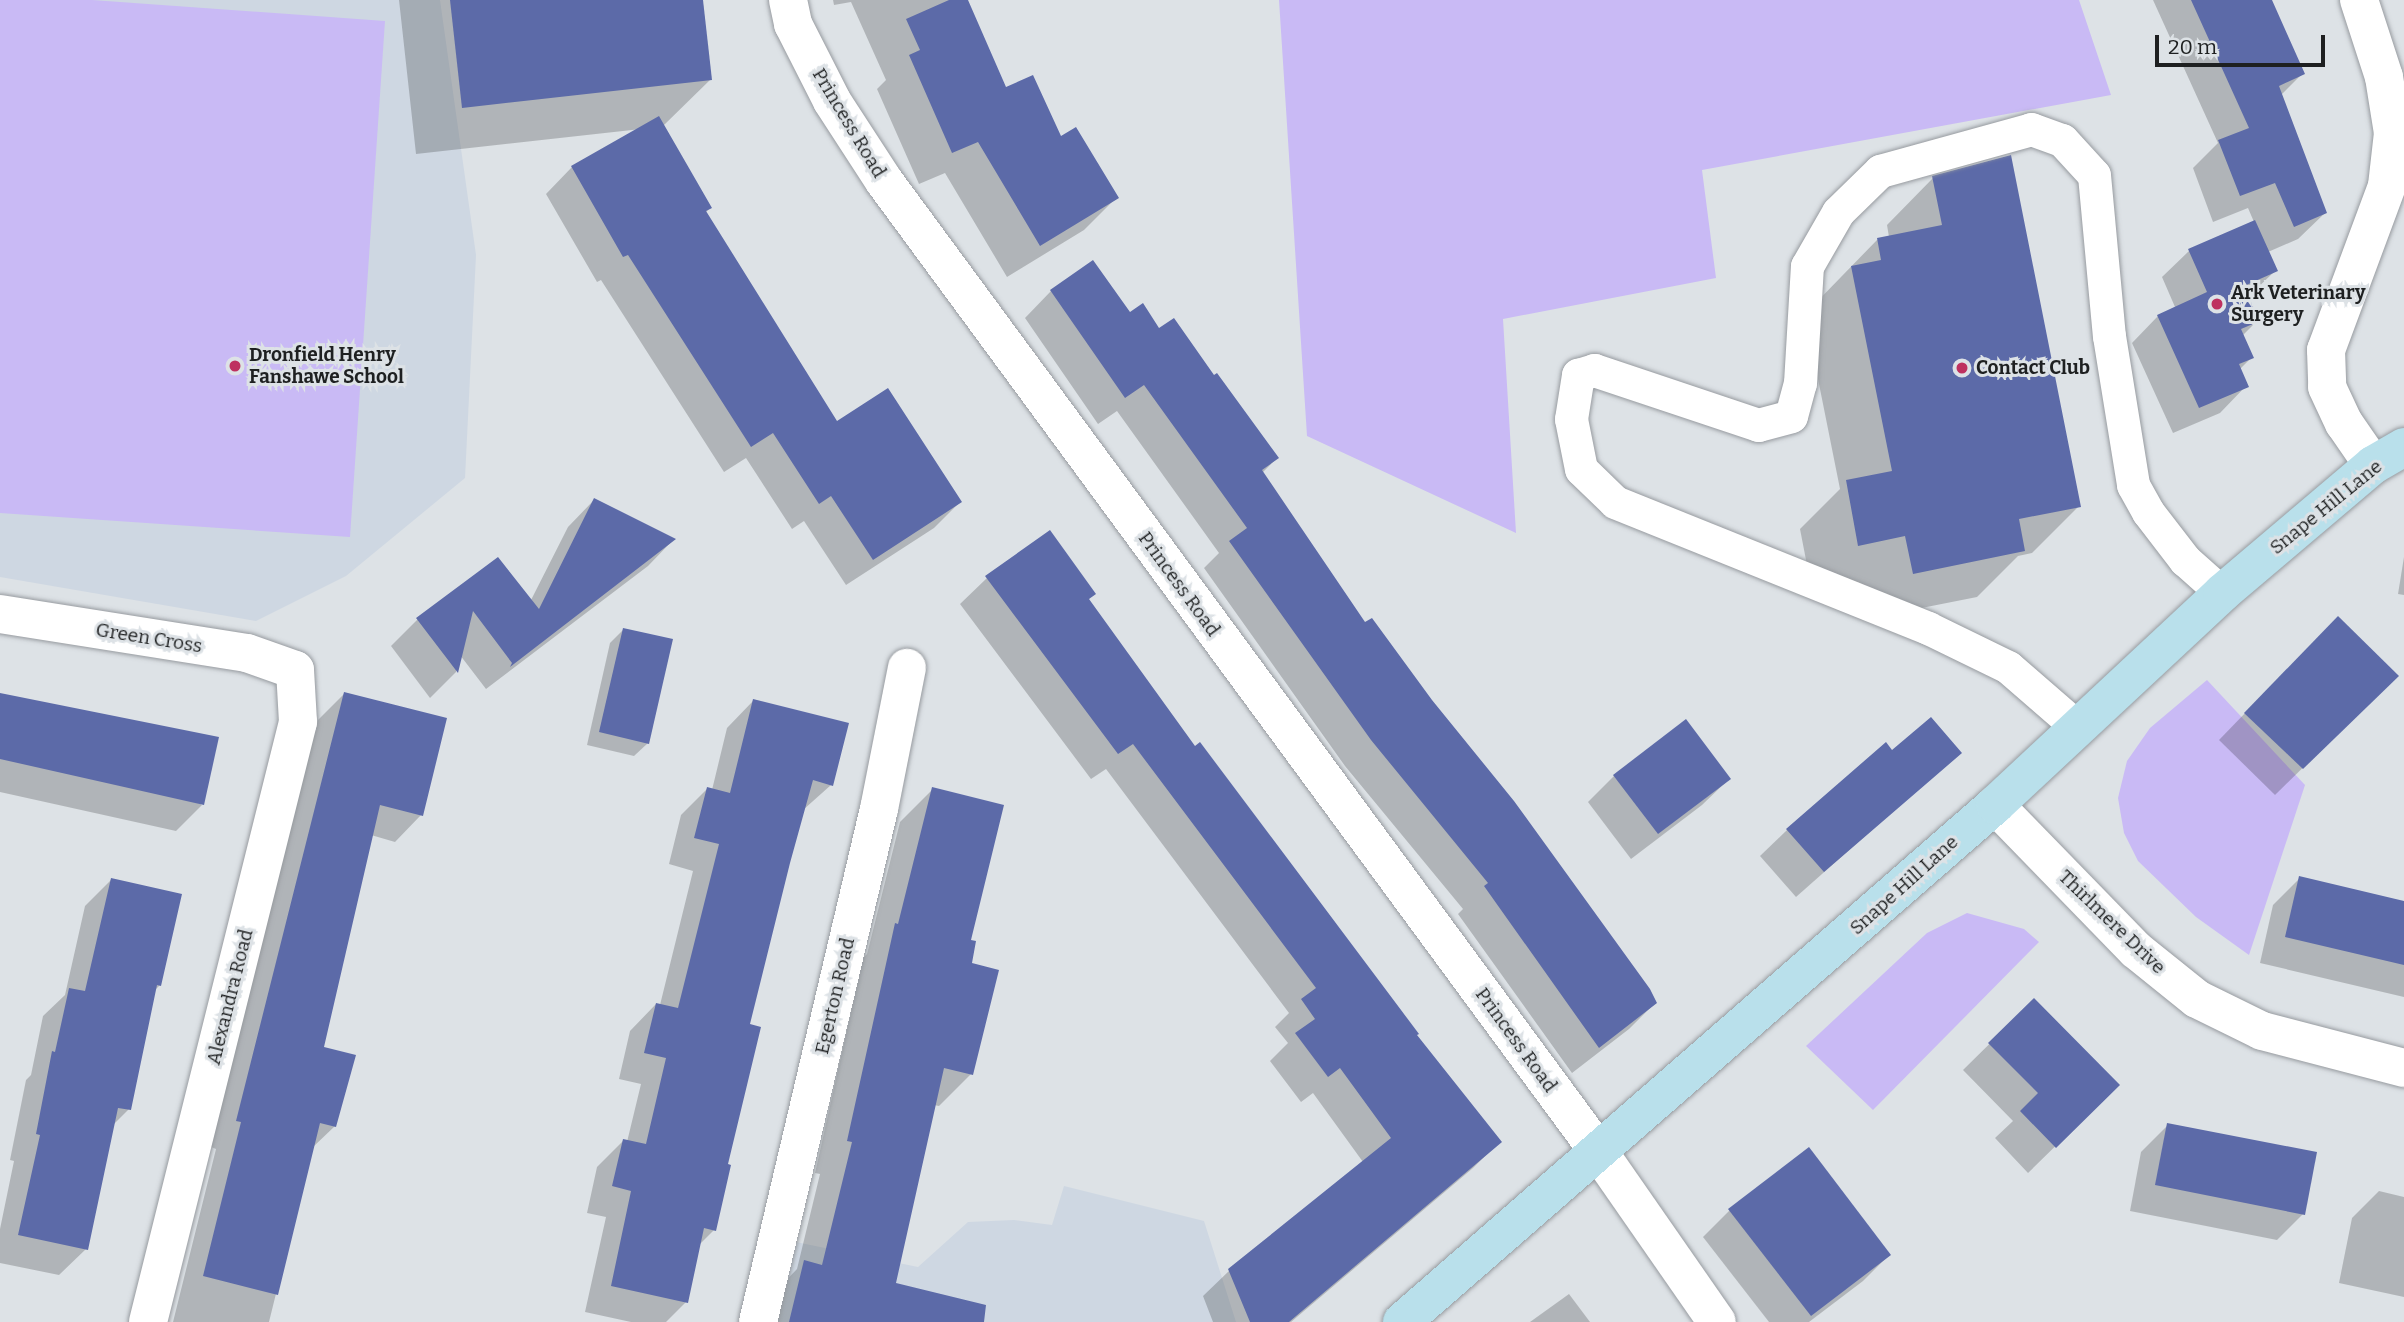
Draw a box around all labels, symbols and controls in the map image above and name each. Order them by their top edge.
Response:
scale bar [2159,21,2329,65]
text: 20 m [2168,34,2217,60]
street label: Princess Road [807,64,891,182]
place label: Ark Veterinary Surgery [2231,282,2365,326]
marker: Ark Veterinary Surgery [2209,296,2225,312]
place label: Dronfield Henry Fanshawe School [249,344,404,388]
place label: Contact Club [1976,357,2090,379]
marker: Dronfield Henry Fanshawe School [227,358,243,374]
marker: Contact Club [1954,360,1970,376]
street label: Snape Hill Lane [2265,455,2387,559]
street label: Princess Road [1134,527,1224,641]
street label: Green Cross [94,618,204,658]
street label: Snape Hill Lane [1845,831,1963,939]
street label: Thirlmere Drive [2054,865,2170,979]
street label: Alexandra Road [202,927,258,1067]
street label: Egerton Road [811,936,859,1056]
street label: Princess Road [1471,983,1561,1097]

